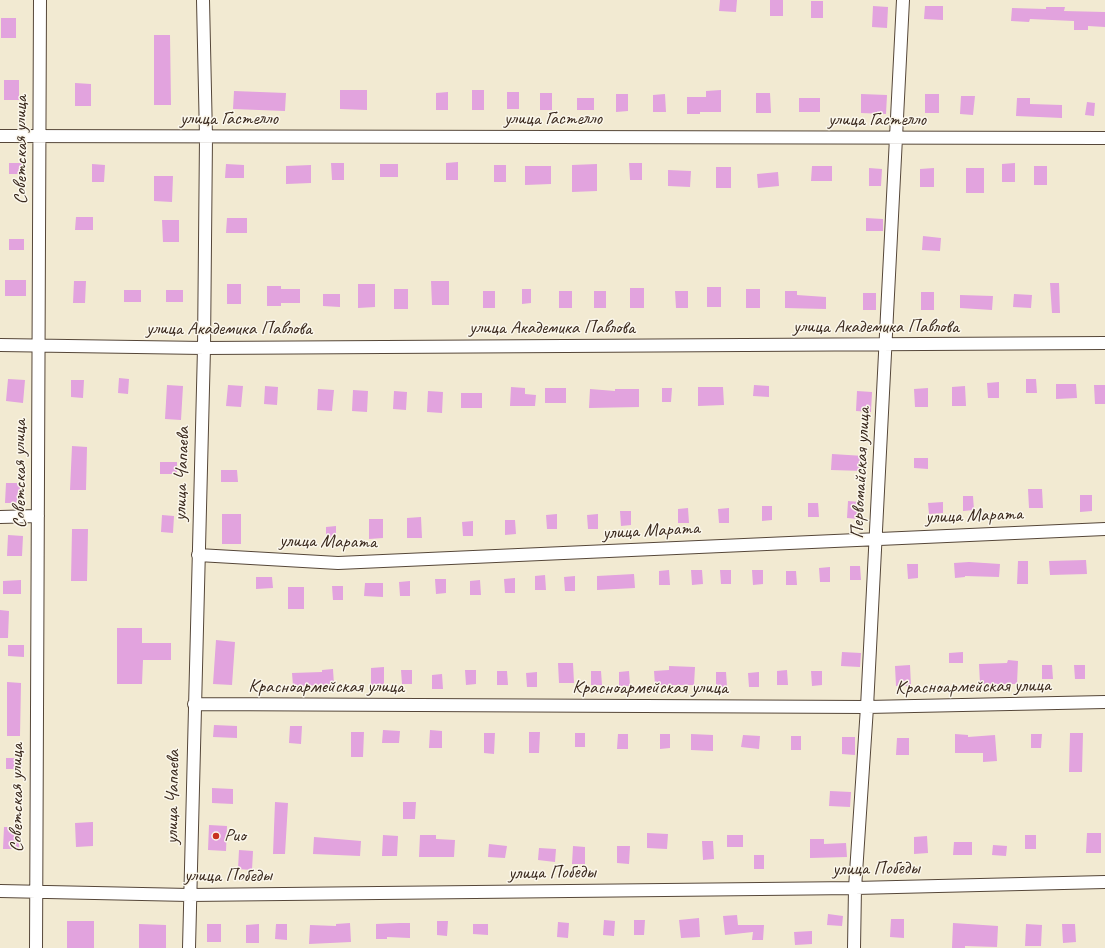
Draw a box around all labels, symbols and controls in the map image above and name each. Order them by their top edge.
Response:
street label: Советская улица [10,96,32,204]
street label: улица Гастелло [180,108,278,130]
street label: улица Гастелло [504,108,602,130]
street label: улица Гастелло [828,109,926,131]
street label: улица Академика Павлова [793,316,959,338]
street label: улица Академика Павлова [469,317,635,339]
street label: улица Академика Павлова [146,318,312,340]
street label: Первомайская улица [846,407,876,539]
street label: Советская улица [9,420,31,528]
street label: улица Чапаева [169,426,195,522]
street label: улица Марата [925,503,1023,529]
street label: улица Марата [602,517,700,545]
street label: улица Марата [279,530,377,554]
street label: Красноармейская улица [895,674,1051,700]
street label: Красноармейская улица [248,676,404,698]
street label: Красноармейская улица [572,677,728,699]
street label: Советская улица [6,744,28,852]
street label: улица Чапаева [161,750,185,844]
place label: Рио [224,825,246,847]
marker: Рио [211,831,221,841]
street label: улица Победы [832,857,920,881]
street label: улица Победы [508,861,596,885]
street label: улица Победы [184,865,272,887]

